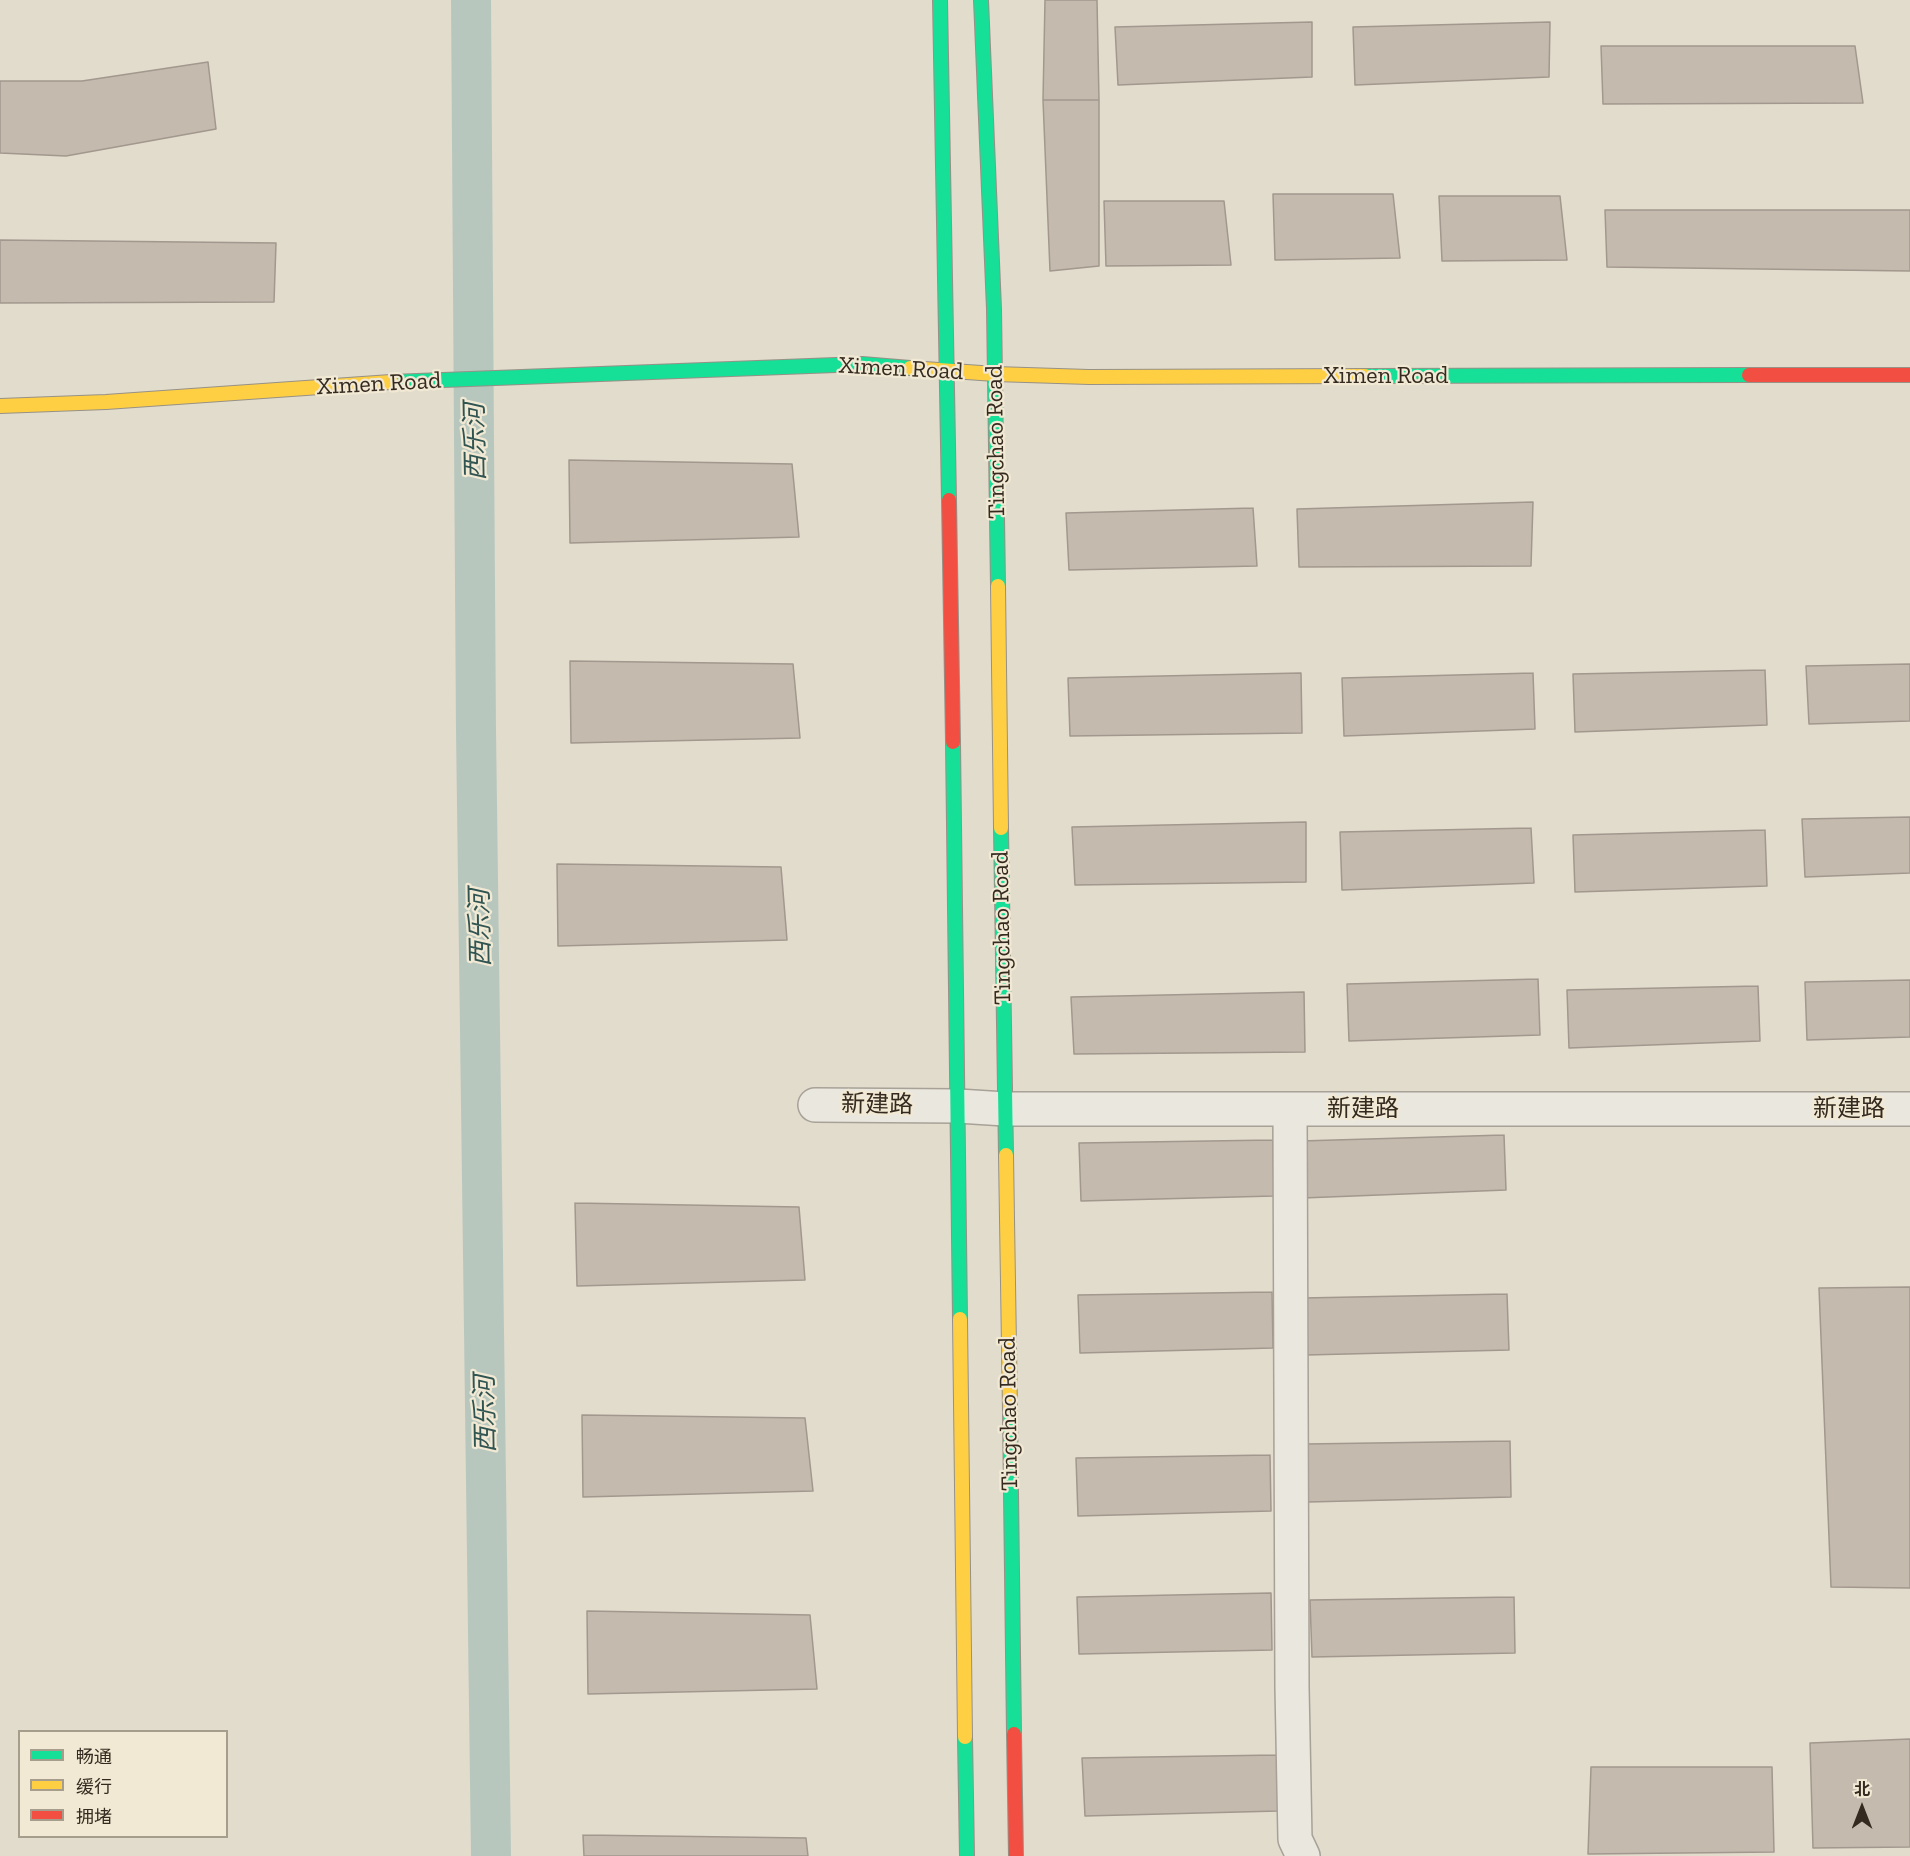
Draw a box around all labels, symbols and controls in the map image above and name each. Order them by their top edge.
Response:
street label: Ximen Road [838,351,964,387]
street label: Ximen Road [1324,362,1448,390]
street label: Tingchao Road [980,365,1012,519]
street label: Ximen Road [316,366,442,402]
water label: 西乐河 [460,403,492,481]
street label: Tingchao Road [986,851,1018,1005]
water label: 西乐河 [465,889,497,967]
street label: 新建路 [841,1090,913,1120]
street label: 新建路 [1327,1095,1399,1123]
street label: 新建路 [1813,1095,1885,1123]
street label: Tingchao Road [993,1337,1025,1491]
water label: 西乐河 [470,1375,502,1453]
legend [18,1730,228,1838]
text: 畅通 [76,1746,112,1768]
text: 缓行 [76,1776,112,1798]
north arrow [1832,1778,1892,1838]
text: 北 [1854,1780,1870,1799]
text: 拥堵 [76,1806,112,1828]

